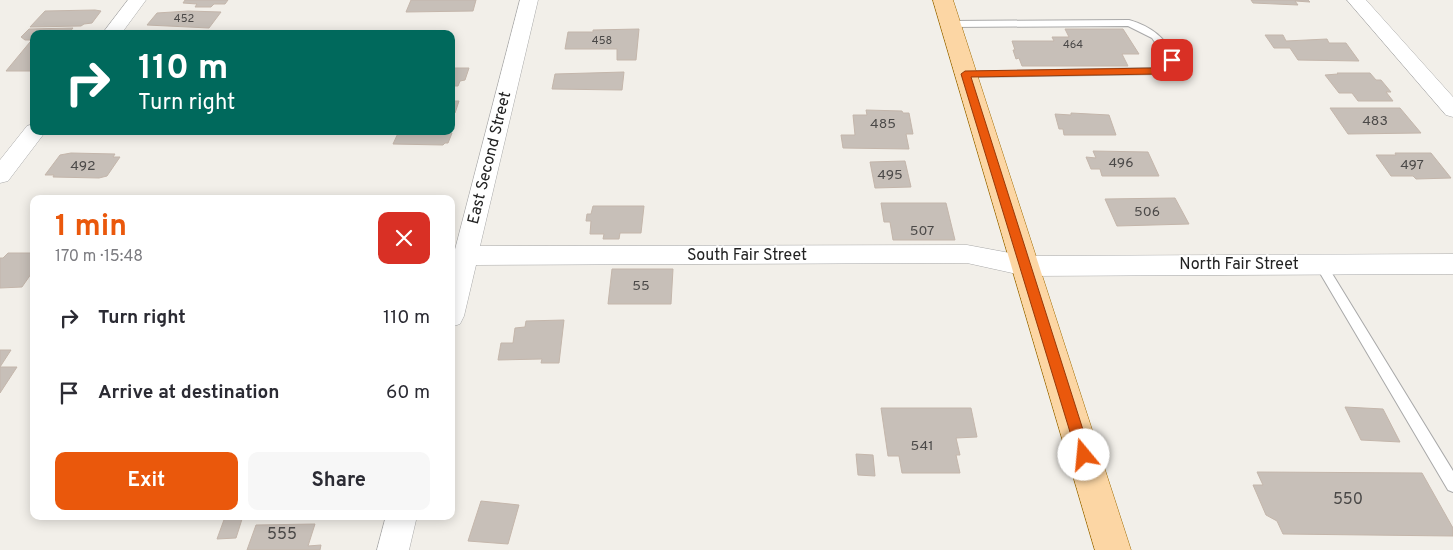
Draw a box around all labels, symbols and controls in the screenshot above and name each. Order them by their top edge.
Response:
house number: 452 [174,12,194,26]
house number: 458 [592,34,612,48]
house number: 464 [1063,38,1083,52]
pin [1151,39,1193,81]
icon: arrive [1158,46,1186,74]
text: 110 m [138,47,228,91]
icon: right [55,50,120,115]
street label: East Second Street [464,89,516,227]
text: Turn right [138,90,235,117]
house number: 483 [1362,113,1388,130]
house number: 485 [870,116,896,133]
house number: 496 [1108,155,1134,172]
house number: 497 [1400,157,1424,174]
house number: 492 [70,158,96,175]
house number: 495 [877,167,903,184]
house number: 506 [1134,204,1160,221]
text: 1 min [55,209,127,246]
button: close [378,212,430,264]
house number: 507 [910,223,934,240]
street label: South Fair Street [687,246,807,266]
text: 170 m · 15:48 [55,247,143,267]
street label: North Fair Street [1179,255,1299,275]
house number: 55 [632,278,650,295]
icon: right [55,304,83,332]
text: Turn right [98,306,186,330]
text: 110 m [383,306,430,330]
icon: arrive [55,379,83,407]
text: Arrive at destination [98,381,279,405]
text: 60 m [386,381,430,405]
position arrow [1057,428,1109,480]
house number: 541 [911,438,933,455]
button: Exit [55,452,238,510]
button: Share [248,452,430,510]
house number: 550 [1333,490,1363,510]
house number: 555 [267,525,297,545]

